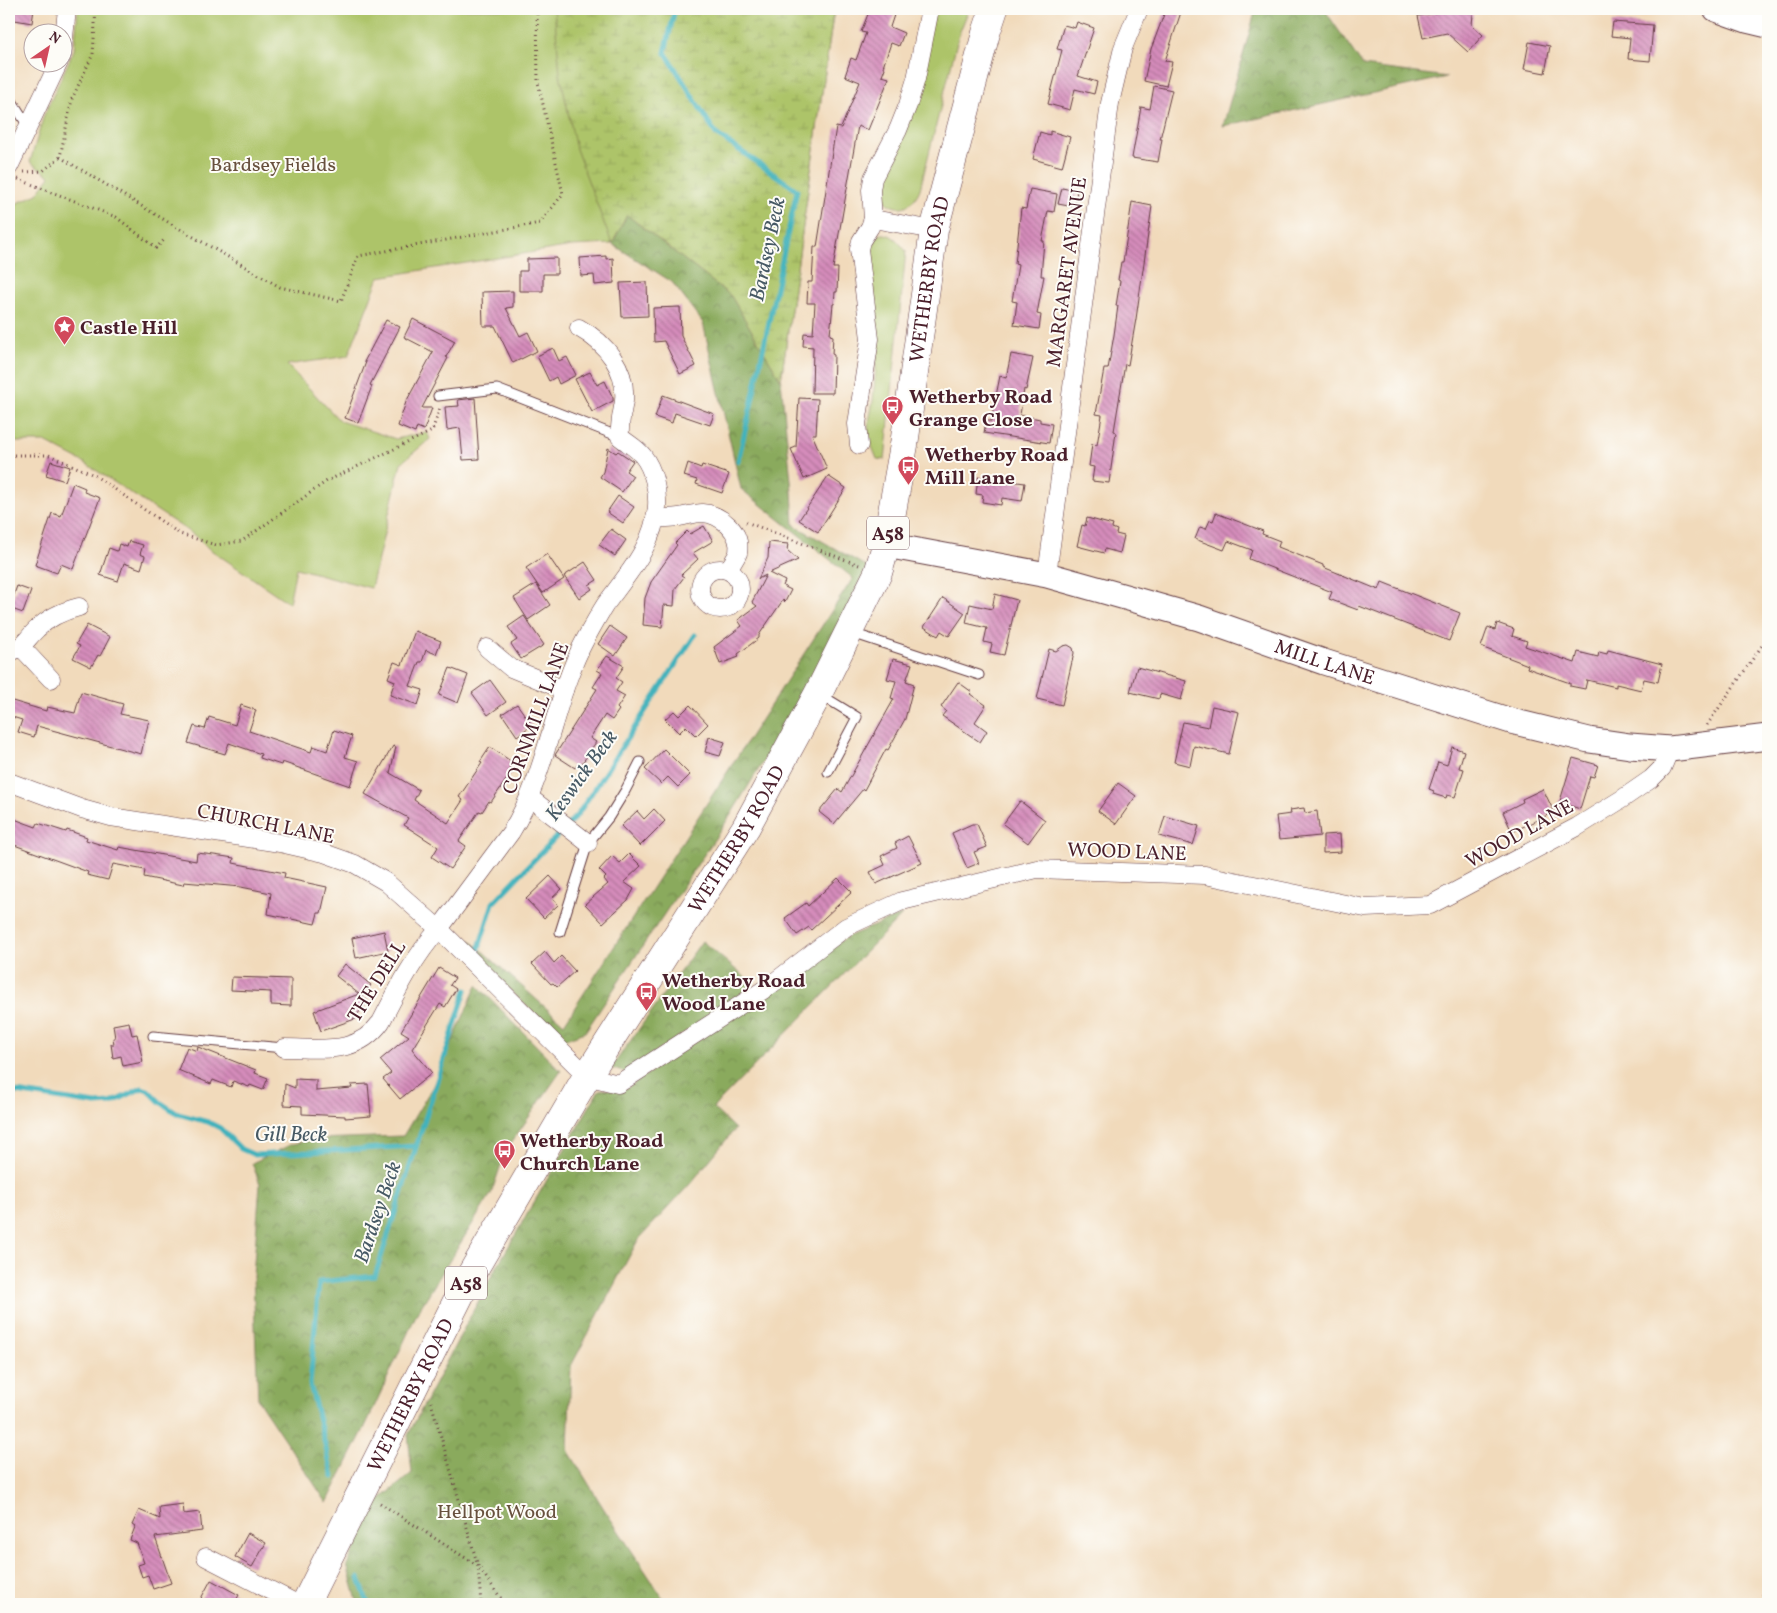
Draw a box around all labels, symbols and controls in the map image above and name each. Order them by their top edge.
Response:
north arrow [22,22,72,72]
text: N [45,28,64,49]
park label: Bardsey Fields [210,152,336,180]
street label: MARGARET AVENUE [1041,175,1095,369]
street label: WETHERBY ROAD [904,193,958,364]
water label: Bardsey Beck [743,194,794,304]
place icon: Castle Hill [52,315,76,346]
place label: Castle Hill [80,315,178,343]
place label: Wetherby Road Grange Close [909,384,1052,435]
bus stop icon: Wetherby Road Grange Close [881,395,905,426]
place label: Wetherby Road Mill Lane [925,442,1068,493]
bus stop icon: Wetherby Road Mill Lane [897,454,921,485]
road number: A58 [867,516,909,550]
street label: MILL LANE [1270,634,1378,693]
street label: CORNMILL LANE [496,639,577,799]
water label: Keswick Beck [539,724,625,828]
street label: WETHERBY ROAD [682,761,793,919]
street label: WOOD LANE [1461,793,1579,876]
street label: CHURCH LANE [194,798,337,852]
street label: WOOD LANE [1067,837,1187,869]
street label: THE DELL [342,936,414,1028]
place label: Wetherby Road Wood Lane [662,968,805,1019]
bus stop icon: Wetherby Road Wood Lane [634,980,658,1011]
water label: Gill Beck [255,1121,327,1150]
place label: Wetherby Road Church Lane [520,1128,663,1179]
bus stop icon: Wetherby Road Church Lane [492,1139,516,1170]
water label: Bardsey Beck [347,1157,409,1267]
road number: A58 [445,1266,487,1300]
street label: WETHERBY ROAD [361,1314,462,1477]
park label: Hellpot Wood [437,1499,557,1527]

